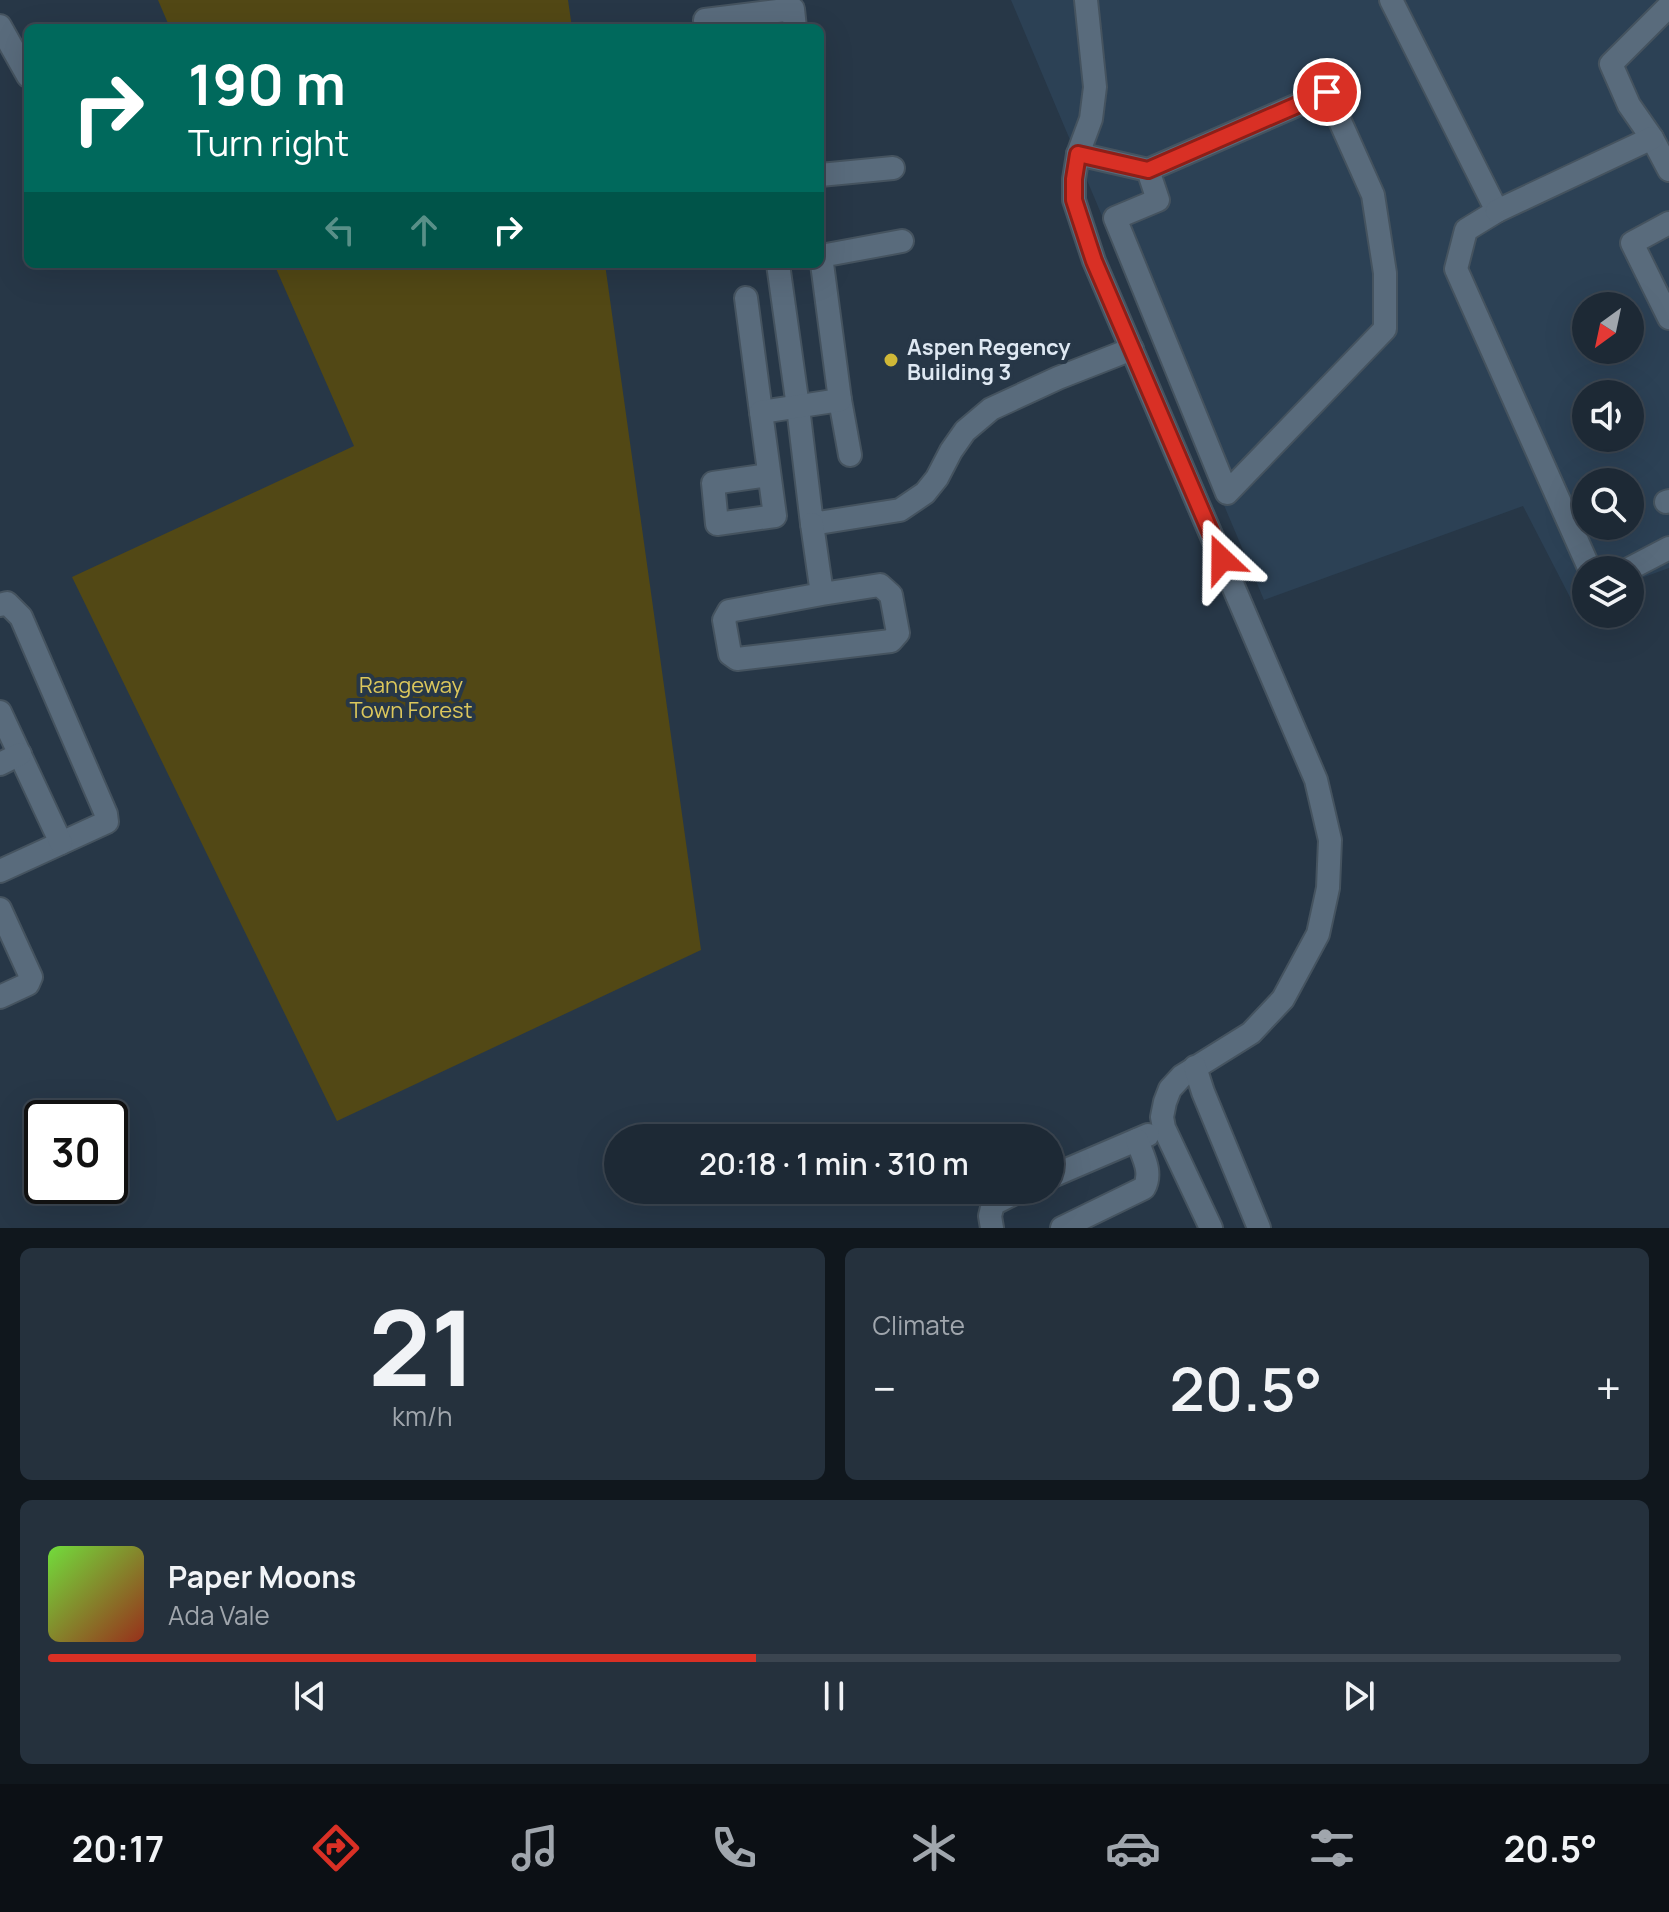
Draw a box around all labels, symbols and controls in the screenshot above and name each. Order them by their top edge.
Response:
text: 190 m [188,45,346,122]
icon: right [56,56,160,160]
pin [1293,58,1361,126]
icon: arrive [1305,70,1349,114]
text: Turn right [188,118,349,167]
icon: left [318,208,362,252]
icon: ahead [402,208,446,252]
icon: right [486,208,530,252]
north arrow [1572,292,1644,364]
map controls [1572,292,1644,628]
place label: Aspen Regency Building 3 [907,332,1071,387]
marker: Aspen Regency Building 3 [882,351,900,369]
button: sound [1572,380,1644,452]
button: search [1572,468,1644,540]
position arrow [1180,517,1264,601]
button: layers [1572,556,1644,628]
park label: Rangeway Town Forest [350,670,473,725]
speed limit sign: 30 [24,1100,128,1204]
text: 20:18 · 1 min · 310 m [699,1143,969,1184]
text: 21 [369,1275,476,1417]
text: Climate [873,1307,965,1343]
text: 20.5° [1169,1347,1322,1429]
text: − [873,1358,896,1418]
text: + [1596,1358,1621,1418]
text: km/h [392,1398,452,1434]
text: Paper Moons [168,1556,356,1597]
text: Ada Vale [168,1597,270,1633]
icon: previous [288,1674,332,1718]
icon: pause [812,1674,856,1718]
icon: next [1337,1674,1381,1718]
icon: directions [308,1820,364,1876]
icon: music [507,1820,563,1876]
icon: phone [706,1820,762,1876]
icon: climate [906,1820,962,1876]
icon: car [1105,1820,1161,1876]
icon: filters [1304,1820,1360,1876]
text: 20:17 [72,1824,164,1873]
text: 20.5° [1504,1824,1597,1873]

